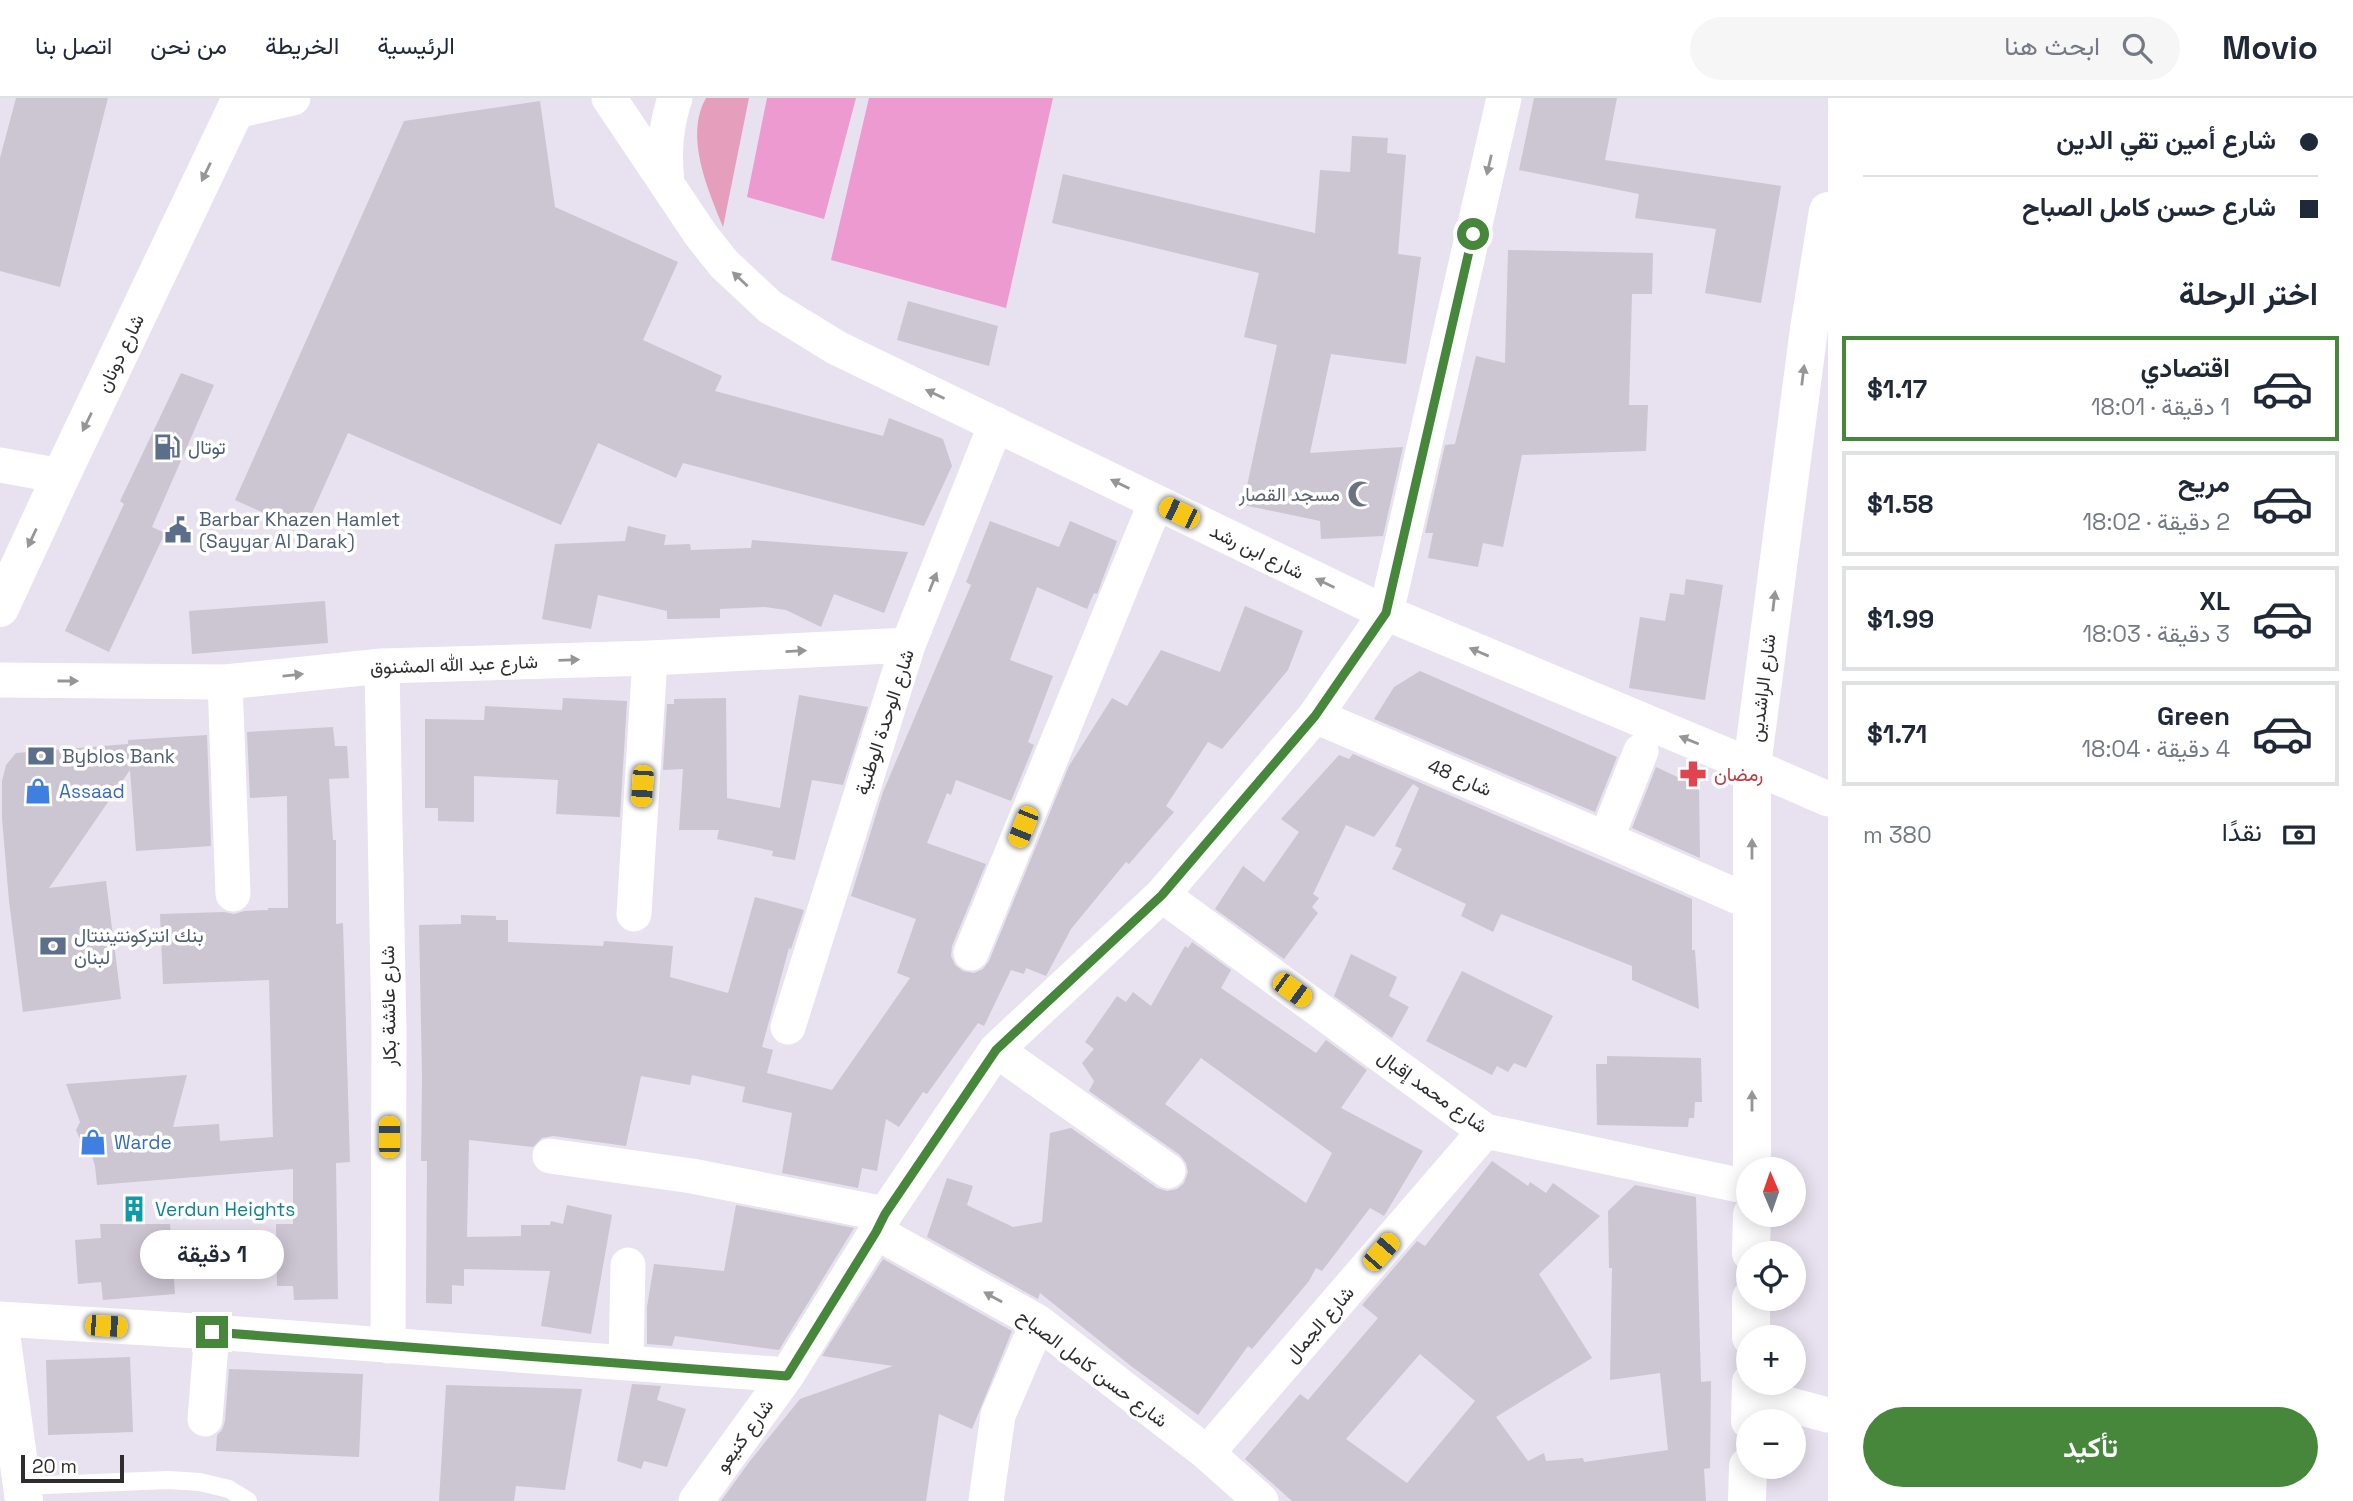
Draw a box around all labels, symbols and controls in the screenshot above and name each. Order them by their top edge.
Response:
search box [1690,17,2180,80]
text: Movio [2222,27,2318,69]
text: ابحث هنا [2004,29,2100,63]
icon: search [2118,29,2156,67]
text: اتصل بنا [35,30,112,61]
text: من نحن [150,30,227,61]
text: الخريطة [265,30,339,61]
text: الرئيسية [377,30,455,61]
text: شارع أمين تقي الدين [2056,123,2276,157]
one-way arrow [1483,154,1494,176]
one-way arrow [200,162,212,182]
text: شارع حسن كامل الصباح [2022,190,2276,224]
route start [1457,218,1489,250]
one-way arrow [732,272,749,288]
text: اختر الرحلة [2179,274,2318,314]
street label: شارع دونان [91,310,150,396]
text: اقتصادي [2141,351,2230,385]
icon: car [2251,357,2314,420]
one-way arrow [1798,364,1809,386]
text: $1.17 [1867,372,1927,406]
one-way arrow [925,388,945,400]
text: 1 دقيقة · 18:01 [2091,392,2230,422]
one-way arrow [81,412,92,432]
fuel station icon: توتال [152,432,182,462]
place label: توتال [188,435,226,460]
text: مريح [2178,466,2230,500]
icon: car [2251,472,2314,535]
one-way arrow [1110,478,1130,490]
mosque icon: مسجد القصار [1346,479,1376,509]
place label: مسجد القصار [1238,482,1340,507]
text: $1.58 [1867,487,1933,521]
car [1156,494,1203,532]
place label: Barbar Khazen Hamlet (Sayyar Al Darak) [199,507,400,554]
text: 2 دقيقة · 18:02 [2082,507,2230,537]
public building icon: Barbar Khazen Hamlet (Sayyar Al Darak) [163,515,193,545]
street label: شارع ابن رشد [1206,518,1308,585]
one-way arrow [26,528,38,548]
one-way arrow [928,571,939,592]
one-way arrow [1315,578,1335,589]
text: XL [2199,584,2230,618]
icon: car [2251,587,2314,650]
one-way arrow [1768,590,1779,612]
text: $1.99 [1867,602,1934,636]
text: 3 دقيقة · 18:03 [2082,619,2230,649]
street label: شارع الراشدين [1743,633,1782,744]
one-way arrow [785,645,807,656]
street label: شارع الوحدة الوطنية [849,646,920,798]
one-way arrow [1468,647,1489,658]
street label: شارع عبد الله المشنوق [370,649,539,680]
one-way arrow [558,655,580,666]
one-way arrow [282,669,304,680]
one-way arrow [57,675,79,686]
text: Green [2157,699,2230,733]
icon: car [2251,702,2314,765]
text: $1.71 [1867,717,1927,751]
one-way arrow [1678,734,1699,745]
text: 4 دقيقة · 18:04 [2081,734,2230,764]
bank icon: Byblos Bank [26,741,56,771]
place label: Byblos Bank [62,744,175,769]
street label: شارع 48 [1424,753,1495,802]
pharmacy icon: رمضان [1678,759,1708,789]
place label: رمضان [1714,762,1763,787]
car [631,764,654,808]
shop icon: Assaad [23,776,53,806]
place label: Assaad [59,779,125,804]
car [1006,804,1041,850]
text: نقدًا [2222,815,2262,849]
icon: cash [2280,816,2318,854]
text: 380 m [1863,820,1932,850]
one-way arrow [1746,838,1758,860]
place label: بنك انتركونتيننتال لبنان [74,923,204,970]
bank icon: بنك انتركونتيننتال لبنان [38,931,68,961]
street label: شارع عائشة بكار [375,945,402,1068]
car [1269,969,1316,1011]
street label: شارع محمد إقبال [1373,1044,1493,1139]
one-way arrow [1746,1090,1758,1112]
car [379,1116,400,1158]
shop icon: Warde [78,1127,108,1157]
place label: Warde [114,1130,172,1155]
north arrow [1736,1157,1806,1227]
map controls [1736,1157,1806,1479]
building icon: Verdun Heights [119,1194,149,1224]
place label: Verdun Heights [155,1197,295,1222]
car [1360,1229,1403,1275]
callout: 1 دقيقة [140,1230,284,1280]
text: 1 دقيقة [177,1239,247,1269]
button: locate [1736,1241,1806,1311]
street label: شارع الجمال [1279,1281,1360,1368]
one-way arrow [983,1291,1003,1303]
street label: شارع حسن كامل الصباح [1012,1304,1173,1433]
car [85,1314,128,1338]
route end [196,1316,228,1348]
button: + [1736,1325,1806,1395]
street label: شارع كنيعو [710,1394,779,1477]
button: تأكيد [1863,1407,2318,1487]
button: − [1736,1409,1806,1479]
scale bar [21,1452,124,1484]
text: 20 m [32,1454,77,1479]

